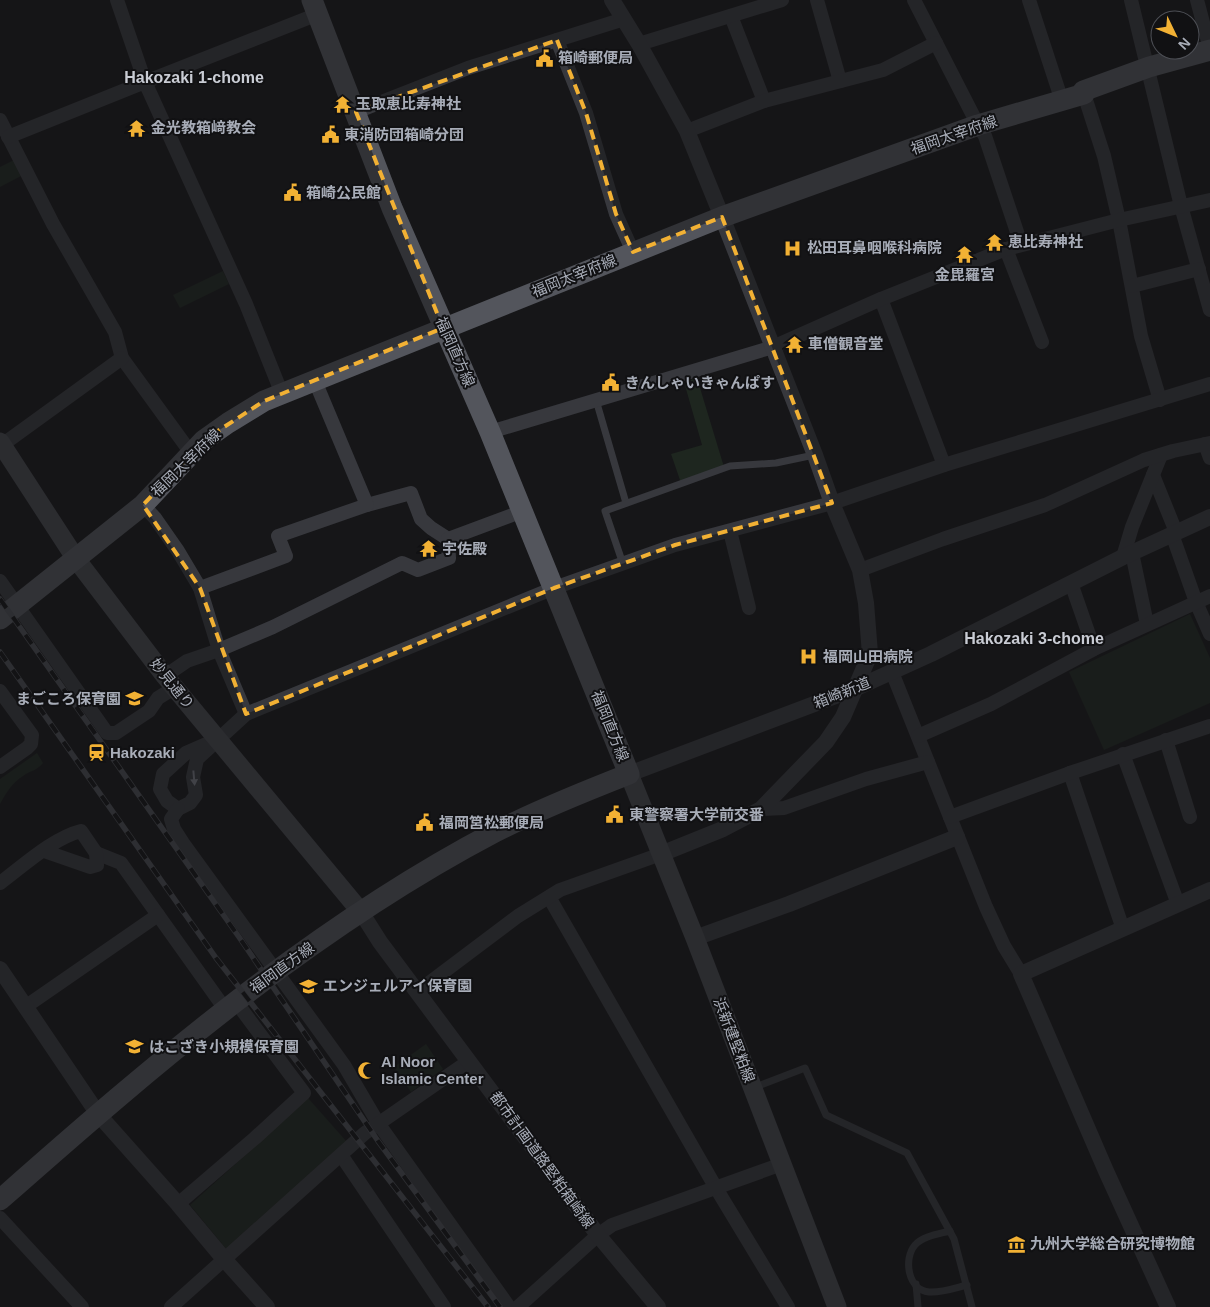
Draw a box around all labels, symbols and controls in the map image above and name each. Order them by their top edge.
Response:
north arrow [1150,10,1200,60]
text: N [1175,35,1194,53]
public building icon: 箱崎郵便局 [534,48,554,68]
place label: 箱崎郵便局 [558,49,633,66]
district label: Hakozaki 1-chome [124,69,264,86]
temple icon: 玉取恵比寿神社 [332,94,352,114]
place label: 玉取恵比寿神社 [356,95,461,112]
street label: 福岡太宰府線 [909,112,999,157]
temple icon: 金光教箱﨑教会 [127,118,147,138]
place label: 金光教箱﨑教会 [151,119,256,136]
public building icon: 東消防団箱崎分団 [320,125,340,145]
place label: 東消防団箱崎分団 [344,126,464,143]
public building icon: 箱崎公民館 [282,183,302,203]
place label: 箱崎公民館 [306,184,381,201]
temple icon: 恵比寿神社 [984,232,1004,252]
place label: 恵比寿神社 [1008,233,1083,250]
hospital icon: 松田耳鼻咽喉科病院 [783,238,803,258]
place label: 松田耳鼻咽喉科病院 [807,239,942,256]
temple icon: 金毘羅宮 [955,244,975,264]
street label: 福岡太宰府線 [529,251,619,300]
place label: 金毘羅宮 [935,266,995,283]
street label: 福岡直方線 [432,314,478,390]
temple icon: 車僧観音堂 [784,334,804,354]
place label: 車僧観音堂 [808,335,883,352]
public building icon: きんしゃいきゃんぱす [601,373,621,393]
place label: きんしゃいきゃんぱす [625,374,775,391]
street label: 福岡太宰府線 [147,425,224,500]
temple icon: 宇佐殿 [418,539,438,559]
place label: 宇佐殿 [442,540,487,557]
district label: Hakozaki 3-chome [964,630,1104,647]
hospital icon: 福岡山田病院 [799,647,819,667]
place label: 福岡山田病院 [822,648,913,665]
street label: 妙見通り [147,655,198,712]
street label: 箱崎新道 [811,673,873,712]
street label: 福岡直方線 [589,688,632,764]
school or university icon: まごころ保育園 [125,689,145,709]
place label: まごころ保育園 [16,690,121,707]
station icon: Hakozaki [86,743,106,763]
place label: Hakozaki [110,744,175,761]
one-way arrow [190,770,198,786]
public building icon: 東警察署大学前交番 [605,805,625,825]
place label: 東警察署大学前交番 [629,806,764,823]
public building icon: 福岡筥松郵便局 [415,813,435,833]
place label: 福岡筥松郵便局 [438,814,544,831]
street label: 福岡直方線 [246,939,317,997]
school or university icon: エンジェルアイ保育園 [299,976,319,996]
place label: エンジェルアイ保育園 [323,977,472,994]
street label: 浜新建堅粕線 [710,995,759,1085]
school or university icon: はこざき小規模保育園 [125,1037,145,1057]
place label: はこざき小規模保育園 [149,1038,299,1055]
place label: Al Noor Islamic Center [381,1053,484,1087]
mosque icon: Al Noor Islamic Center [357,1061,377,1081]
street label: 都市計画道路堅粕箱崎線 [487,1088,598,1231]
museum icon: 九州大学総合研究博物館 [1006,1234,1026,1254]
place label: 九州大学総合研究博物館 [1030,1235,1195,1252]

